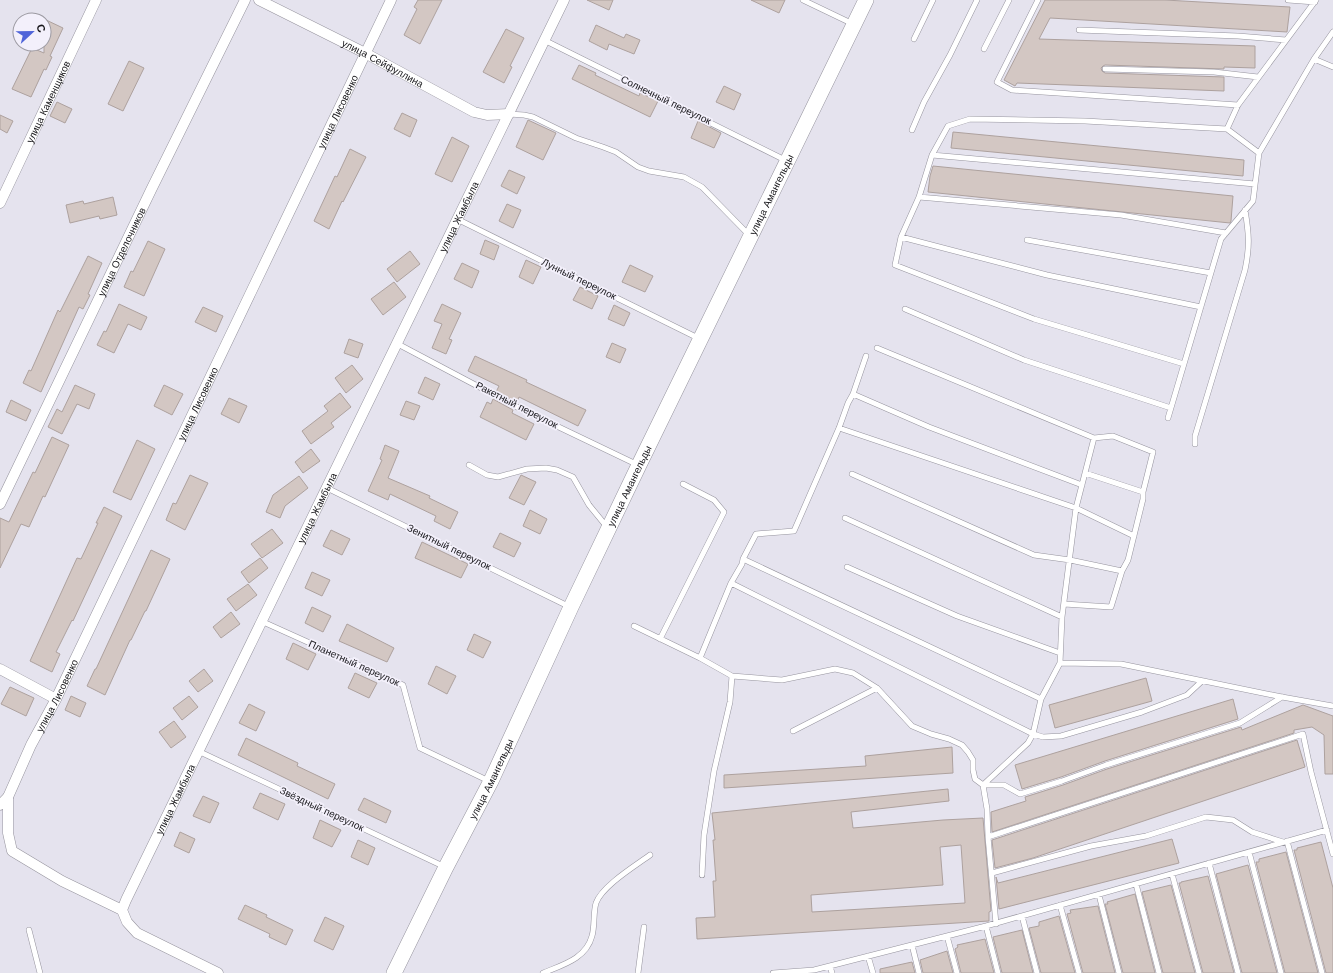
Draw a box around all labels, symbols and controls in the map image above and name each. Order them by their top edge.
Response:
north arrow [12,12,52,52]
text: С [33,22,48,35]
street label: улица Сейфуллина [340,37,426,89]
street label: улица Каменщиков [24,59,72,145]
street label: улица Лисовенко [315,73,360,150]
street label: Солнечный переулок [619,73,713,127]
street label: улица Амангельды [747,152,795,237]
street label: улица Жамбыла [437,179,481,254]
street label: улица Отделочников [95,206,147,298]
street label: Лунный переулок [540,256,619,302]
street label: улица Лисовенко [175,365,220,442]
street label: Ракетный переулок [474,380,560,431]
street label: улица Амангельды [605,444,653,528]
street label: улица Жамбыла [295,471,339,545]
street label: Зенитный переулок [405,522,493,572]
street label: Планетный переулок [307,638,402,688]
street label: улица Лисовенко [34,657,80,734]
street label: улица Амангельды [467,737,515,821]
street label: улица Жамбыла [153,762,197,836]
street label: Звёздный переулок [278,785,366,834]

